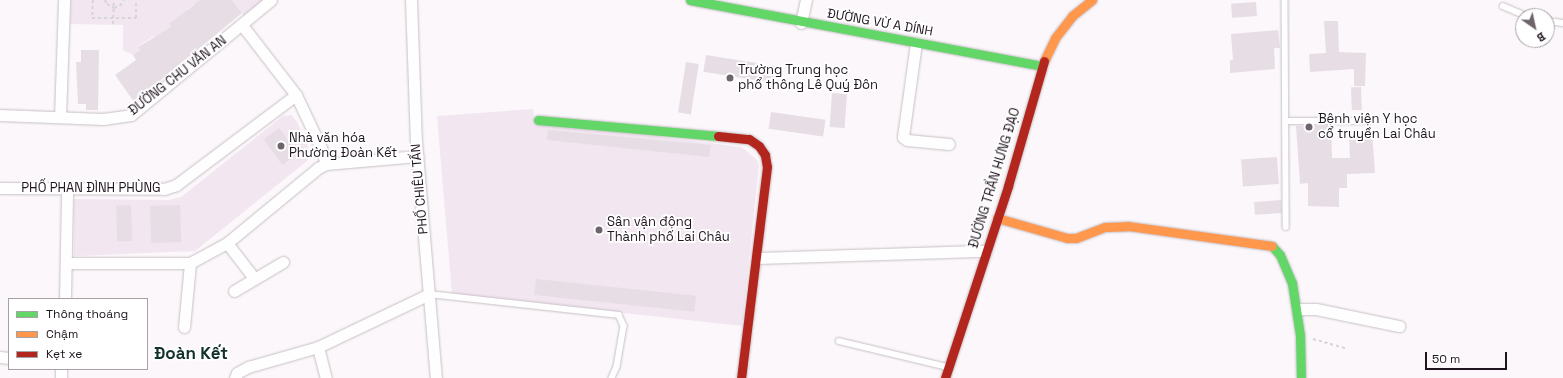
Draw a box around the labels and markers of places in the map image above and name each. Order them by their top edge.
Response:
place label: Trường Trung học phổ thông Lê Quý Đôn [738,63,878,94]
marker: Trường Trung học phổ thông Lê Quý Đôn [725,73,735,83]
place label: Bệnh viện Y học cổ truyền Lai Châu [1318,112,1436,143]
marker: Bệnh viện Y học cổ truyền Lai Châu [1303,121,1315,133]
place label: Nhà văn hóa Phường Đoàn Kết [289,131,397,162]
marker: Nhà văn hóa Phường Đoàn Kết [276,141,286,151]
place label: Sân vận động Thành phố Lai Châu [607,215,730,246]
marker: Sân vận động Thành phố Lai Châu [594,225,604,235]

